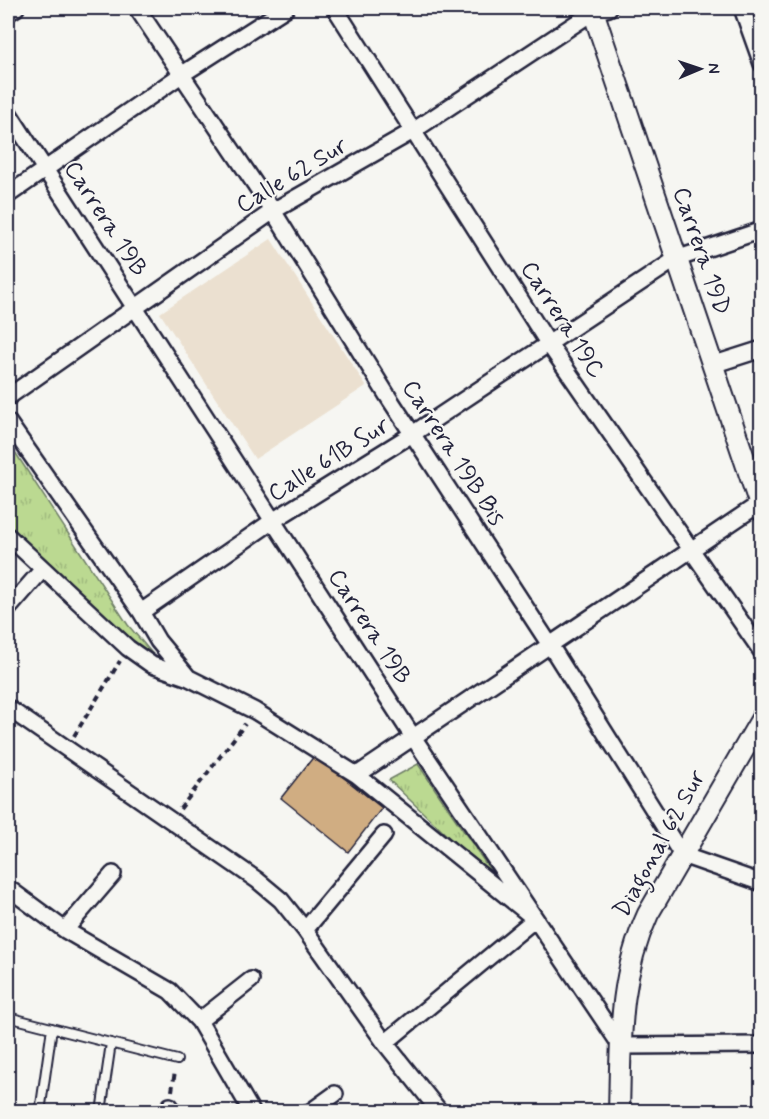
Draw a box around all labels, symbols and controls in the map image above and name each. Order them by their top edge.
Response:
north arrow [670,39,730,99]
text: N [703,63,724,74]
street label: Calle 62 Sur [231,131,353,221]
street label: Carrera 19B [56,155,154,283]
street label: Carrera 19D [665,183,737,319]
street label: Carrera 19C [513,255,611,385]
street label: Carrera 19B Bis [394,374,512,532]
street label: Calle 61B Sur [263,410,396,510]
street label: Carrera 19B [320,563,418,691]
street label: Diagonal 62 Sur [607,765,716,925]

